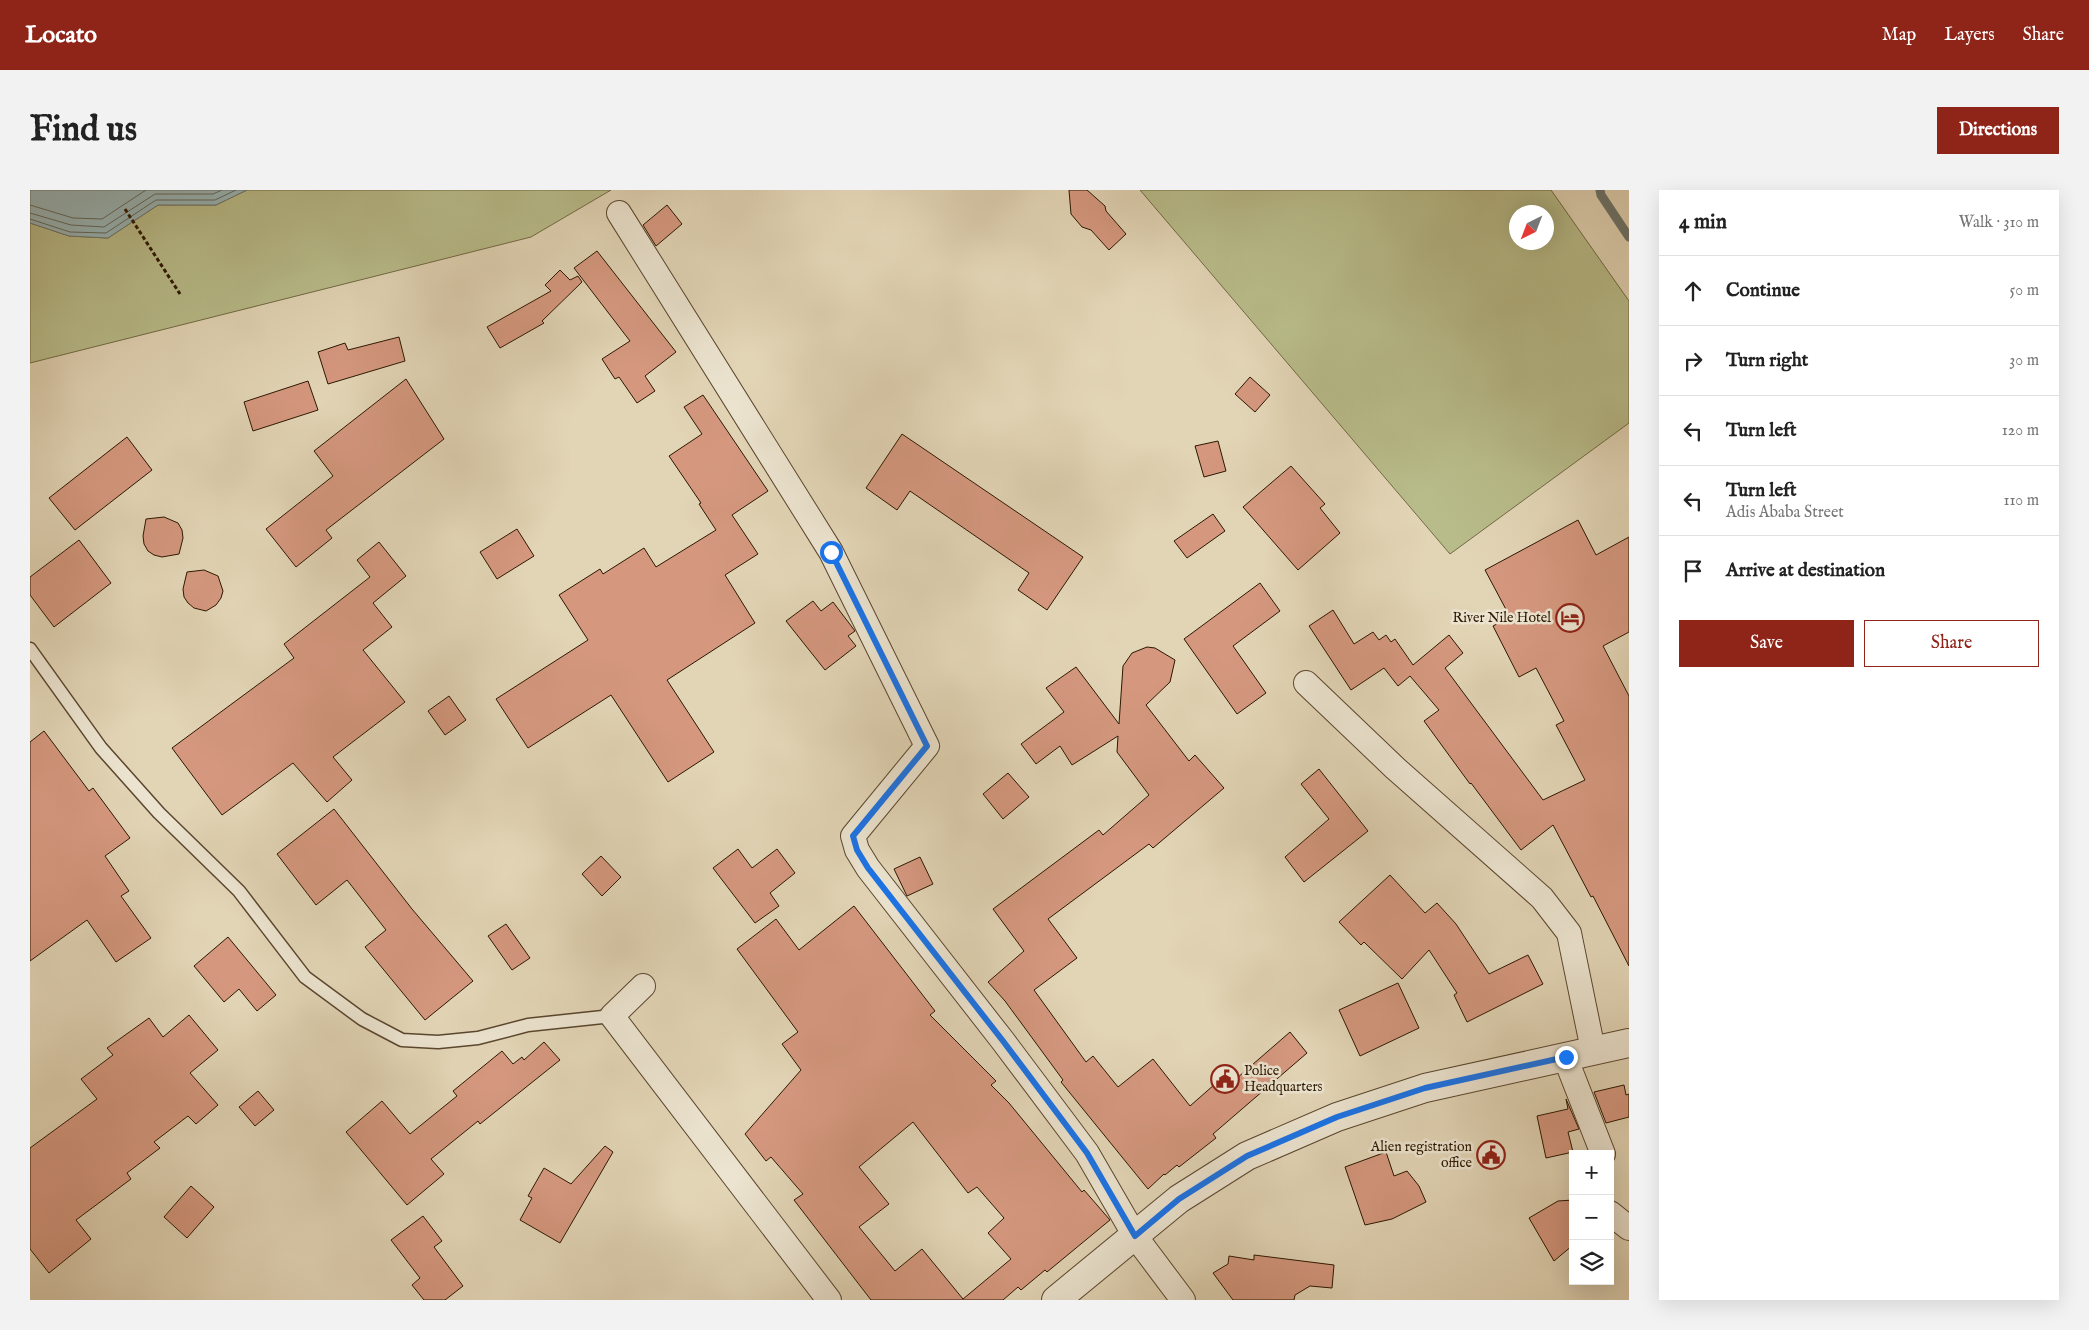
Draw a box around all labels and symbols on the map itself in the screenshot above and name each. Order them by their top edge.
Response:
north arrow [1509,205,1554,250]
route start [820,541,843,564]
hotel icon: River Nile Hotel [1555,603,1585,633]
place label: River Nile Hotel [1453,609,1551,627]
route end [1555,1046,1578,1069]
place label: Police Headquarters [1244,1062,1323,1096]
public building icon: Police Headquarters [1210,1064,1240,1094]
place label: Alien registration office [1370,1138,1473,1172]
public building icon: Alien registration office [1476,1140,1506,1170]

